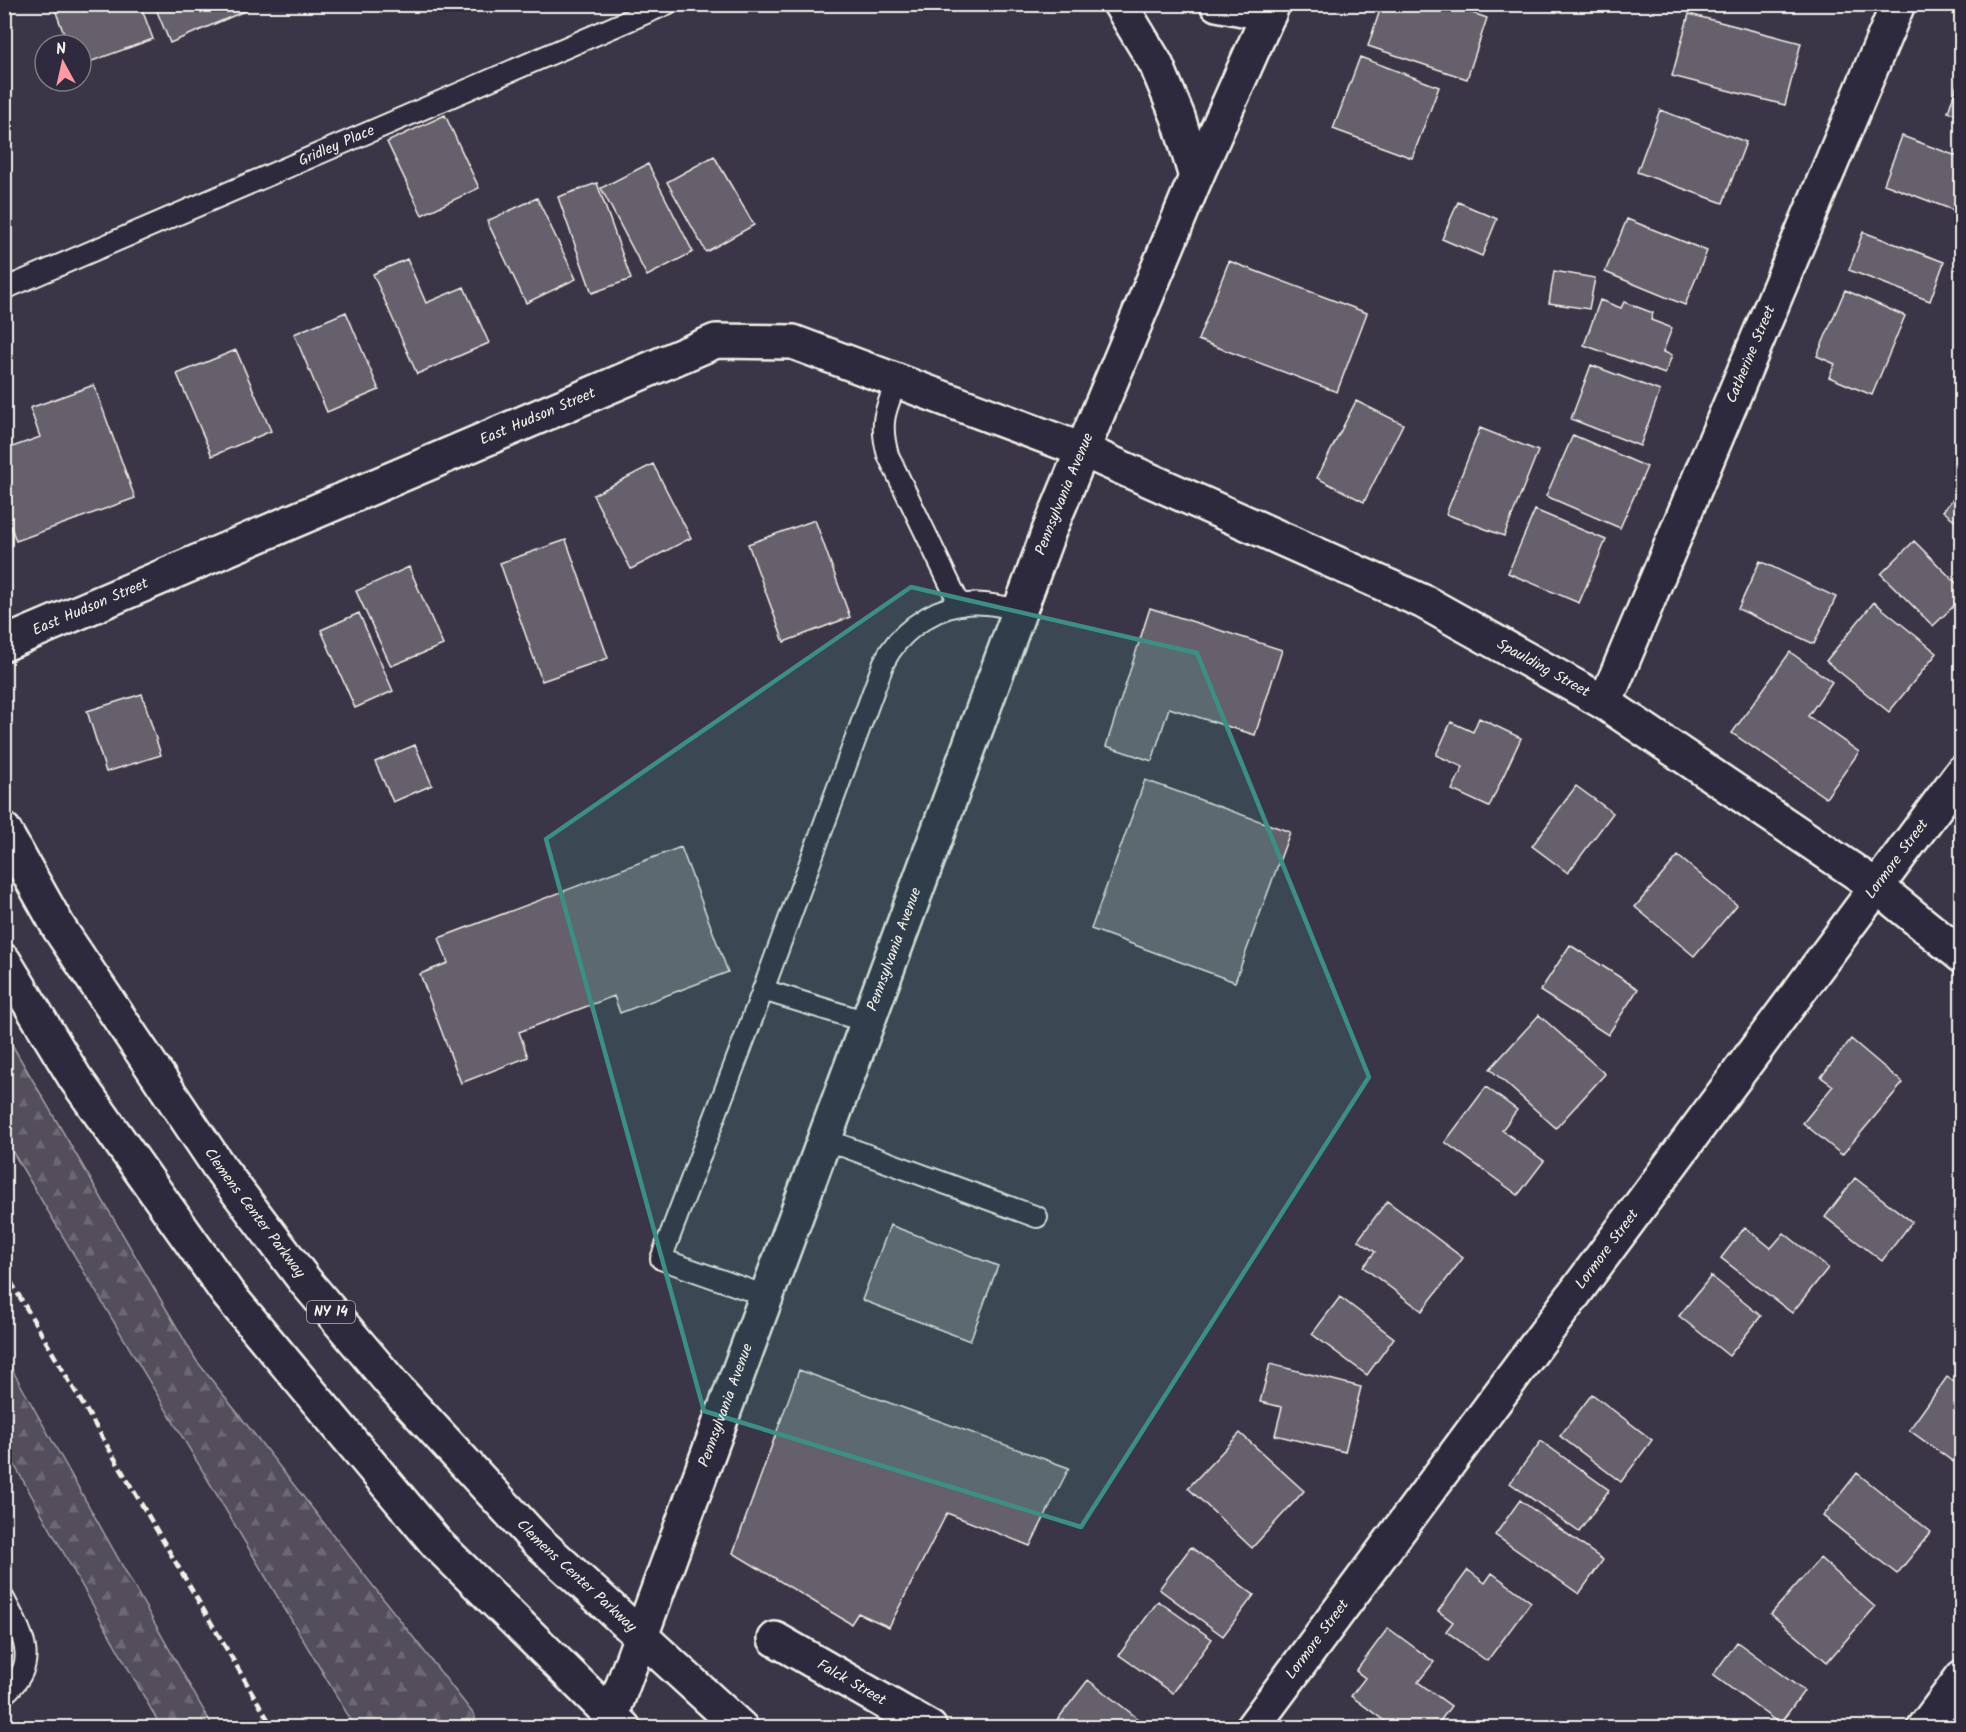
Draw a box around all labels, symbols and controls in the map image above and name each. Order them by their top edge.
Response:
north arrow [33,33,93,93]
text: N [54,37,68,63]
street label: Gridley Place [295,119,379,173]
street label: Catherine Street [1720,302,1782,407]
street label: East Hudson Street [476,381,600,452]
street label: Pennsylvania Avenue [1029,429,1100,559]
street label: East Hudson Street [29,572,152,643]
street label: Spaulding Street [1492,633,1594,704]
street label: Lormore Street [1859,814,1935,904]
street label: Pennsylvania Avenue [861,884,928,1015]
street label: Clemens Center Parkway [198,1143,311,1284]
street label: Lormore Street [1570,1204,1645,1295]
road number: NY 14 [307,1301,355,1323]
street label: Pennsylvania Avenue [692,1340,760,1471]
street label: Clemens Center Parkway [510,1514,643,1639]
street label: Lormore Street [1280,1594,1356,1685]
street label: Falck Street [812,1653,891,1712]

